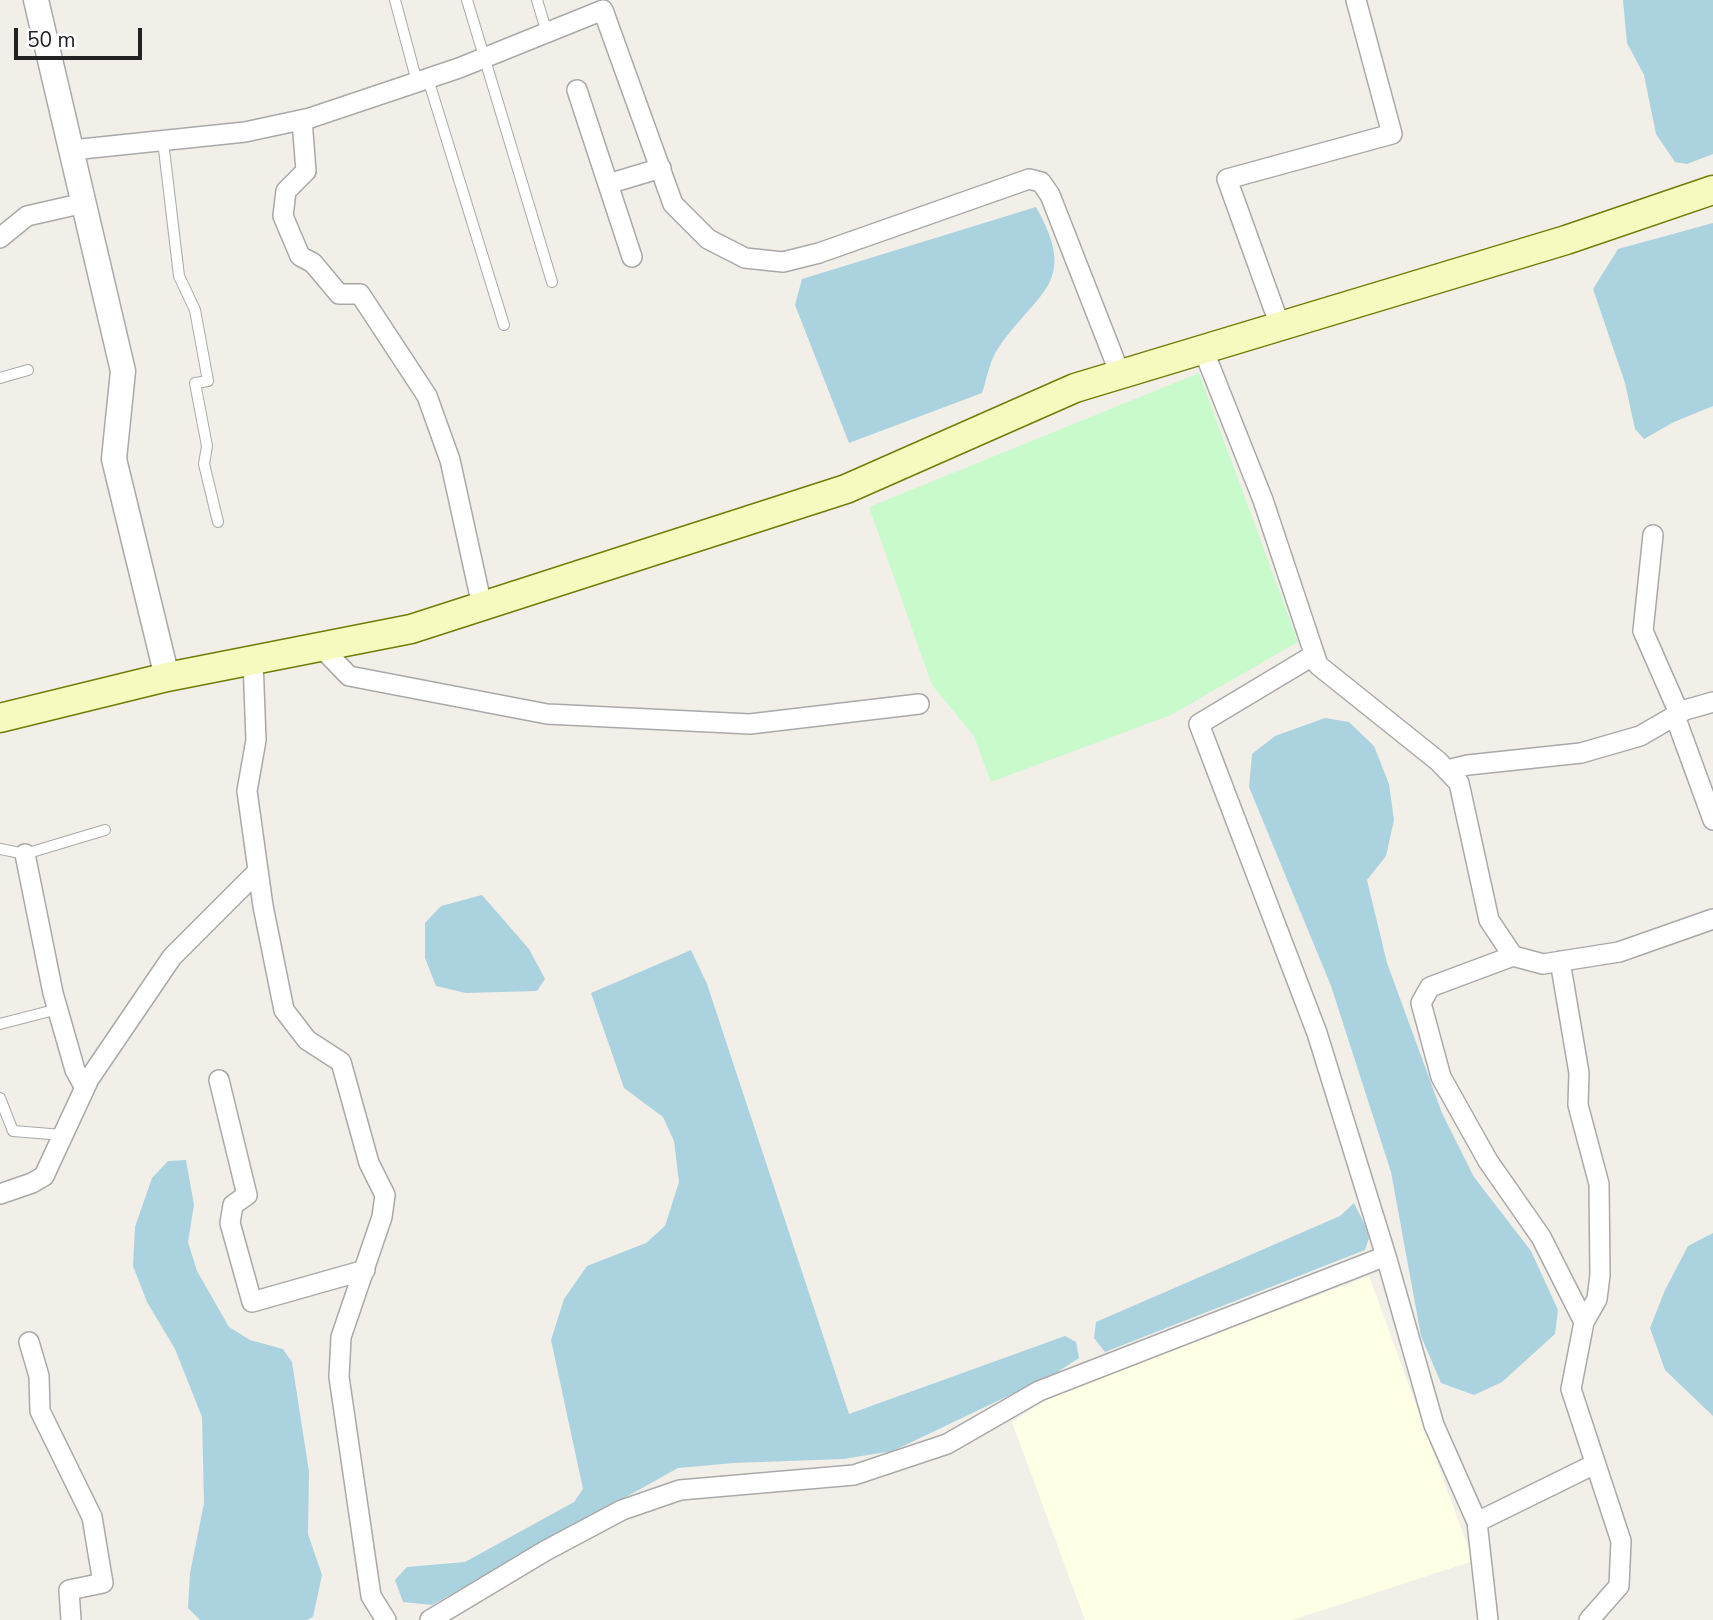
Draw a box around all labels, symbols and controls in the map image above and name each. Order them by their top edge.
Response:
scale bar [18,14,145,58]
text: 50 m [27,26,76,54]

